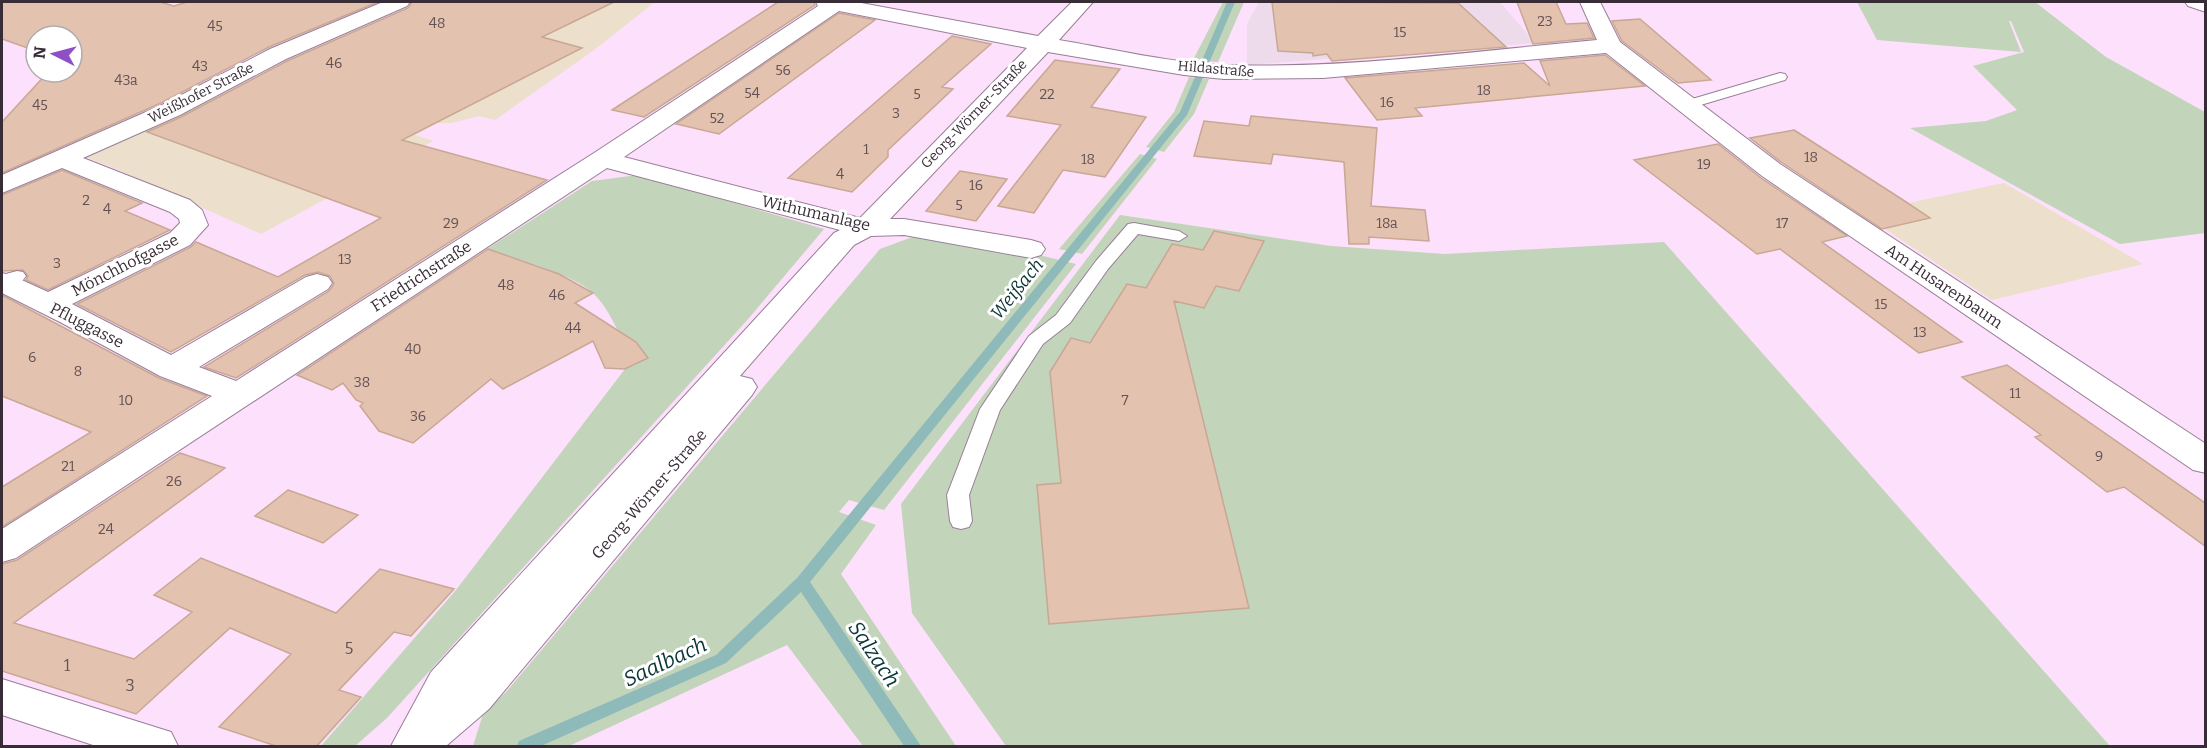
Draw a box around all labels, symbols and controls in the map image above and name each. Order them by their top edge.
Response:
house number: 23 [1537,13,1553,30]
house number: 48 [429,15,445,32]
house number: 45 [207,18,223,35]
north arrow [24,24,84,84]
house number: 15 [1393,24,1407,41]
text: N [29,45,50,60]
house number: 46 [326,55,342,72]
street label: Georg-Wörner-Straße [917,56,1031,172]
street label: Hildastraße [1177,57,1255,81]
house number: 43 [192,58,208,75]
street label: Weißhofer Straße [146,59,256,127]
house number: 56 [775,62,791,79]
house number: 43a [114,72,138,89]
house number: 18 [1477,82,1491,99]
house number: 54 [744,85,760,102]
house number: 5 [913,86,921,103]
house number: 22 [1039,86,1055,103]
house number: 16 [1380,94,1394,111]
house number: 45 [32,97,48,114]
house number: 3 [892,105,900,122]
house number: 52 [710,110,724,127]
house number: 1 [863,141,869,158]
house number: 18 [1804,149,1818,166]
house number: 18 [1081,151,1095,168]
house number: 19 [1697,156,1711,173]
house number: 4 [836,166,844,183]
house number: 16 [969,177,983,194]
street label: Withumanlage [760,191,872,235]
house number: 2 [82,192,90,209]
house number: 5 [955,197,963,214]
house number: 4 [103,201,111,218]
house number: 29 [443,215,459,232]
house number: 18a [1376,215,1398,232]
house number: 17 [1776,215,1788,232]
street label: Mönchhofgasse [68,230,182,300]
street label: Friedrichstraße [367,236,475,316]
street label: Am Husarenbaum [1882,240,2006,332]
house number: 13 [338,251,352,268]
water label: Weißach [986,254,1048,324]
house number: 3 [53,255,61,272]
house number: 48 [498,277,514,294]
house number: 46 [549,287,565,304]
house number: 15 [1874,296,1888,313]
street label: Pfluggasse [47,298,127,352]
house number: 44 [565,320,581,337]
house number: 13 [1913,324,1927,341]
house number: 40 [404,341,422,358]
house number: 6 [28,349,36,366]
house number: 8 [74,363,82,380]
house number: 38 [354,374,370,391]
house number: 11 [2009,385,2021,402]
house number: 10 [119,392,133,409]
house number: 7 [1121,392,1129,409]
house number: 36 [410,408,426,425]
street label: Georg-Wörner-Straße [587,425,711,563]
house number: 9 [2095,448,2103,465]
house number: 21 [61,458,75,475]
house number: 26 [166,473,182,490]
house number: 24 [98,521,114,538]
water label: Salzach [843,616,905,692]
water label: Saalbach [619,631,711,693]
house number: 5 [345,639,353,658]
house number: 1 [64,656,71,675]
house number: 3 [125,676,135,695]

